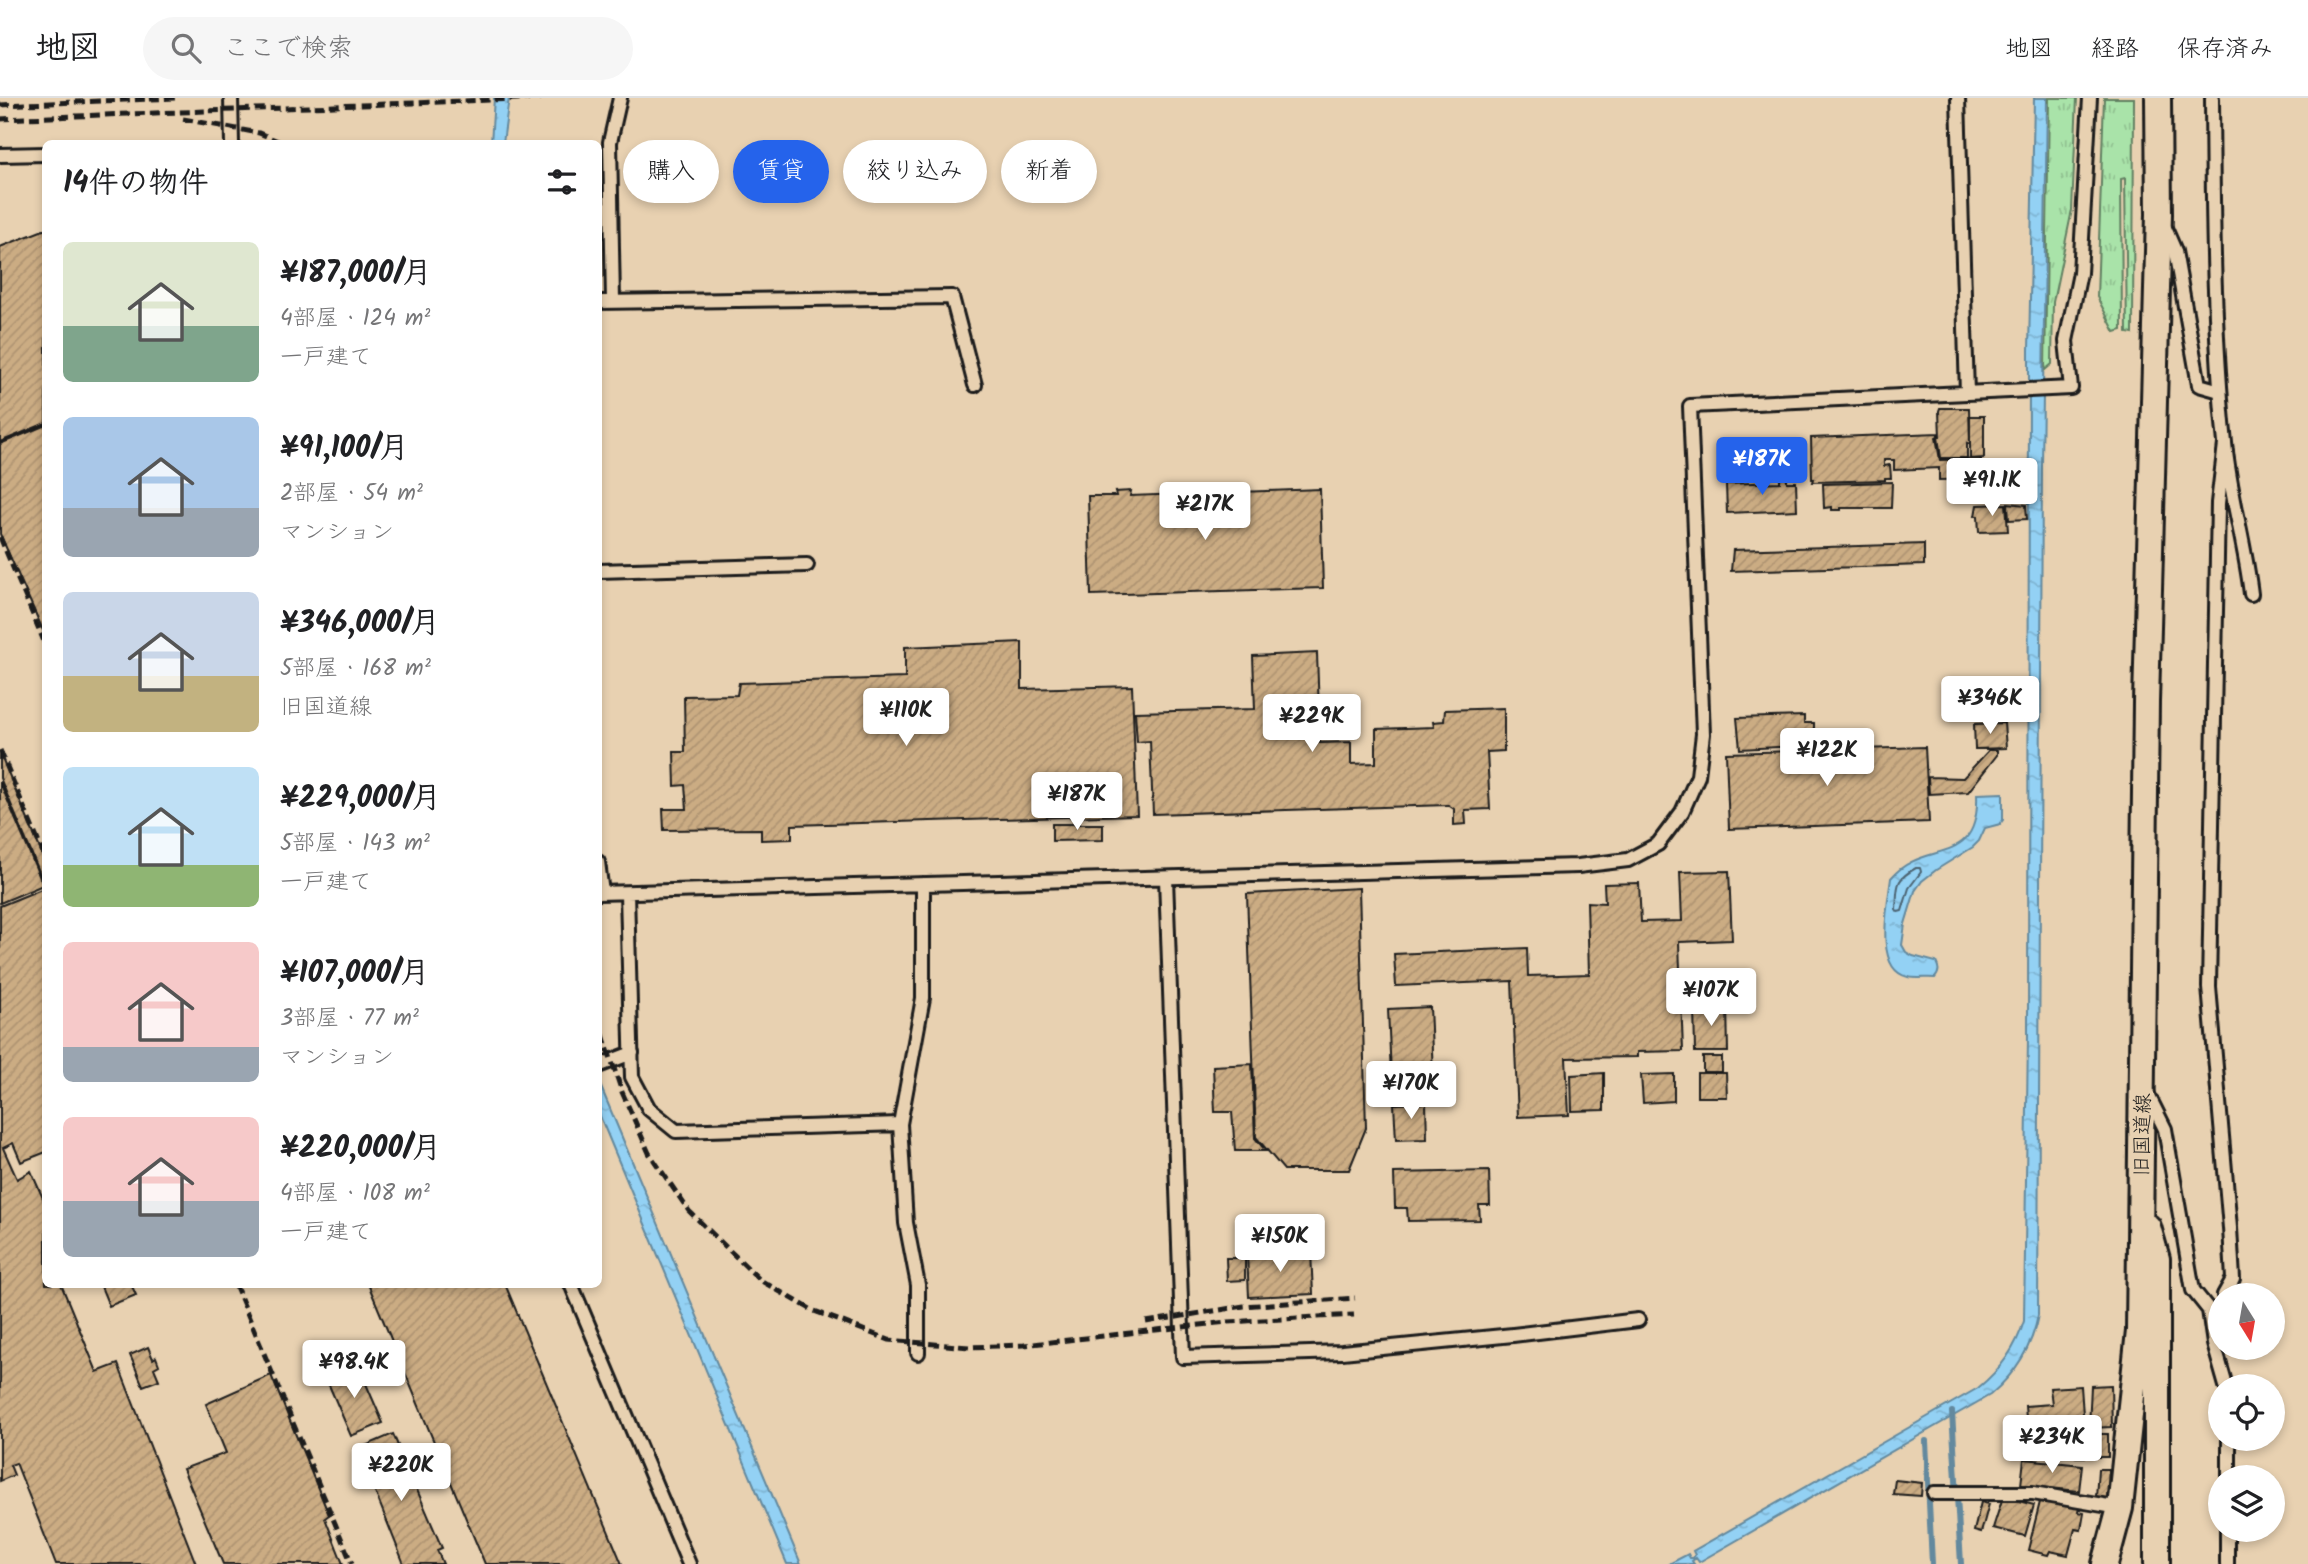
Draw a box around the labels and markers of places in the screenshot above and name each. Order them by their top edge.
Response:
pin: ¥187K [1713,438,1811,497]
pin: ¥91.1K [1935,458,2049,518]
pin: ¥217K [1156,482,1254,542]
pin: ¥346K [1941,676,2039,736]
pin: ¥110K [857,688,955,748]
pin: ¥229K [1263,694,1361,754]
pin: ¥122K [1778,728,1876,788]
pin: ¥187K [1028,772,1126,832]
pin: ¥107K [1662,968,1760,1028]
pin: ¥170K [1362,1062,1460,1121]
pin: ¥150K [1231,1214,1329,1274]
pin: ¥98.4K [297,1340,411,1400]
pin: ¥234K [2003,1416,2101,1475]
pin: ¥220K [352,1444,450,1503]

